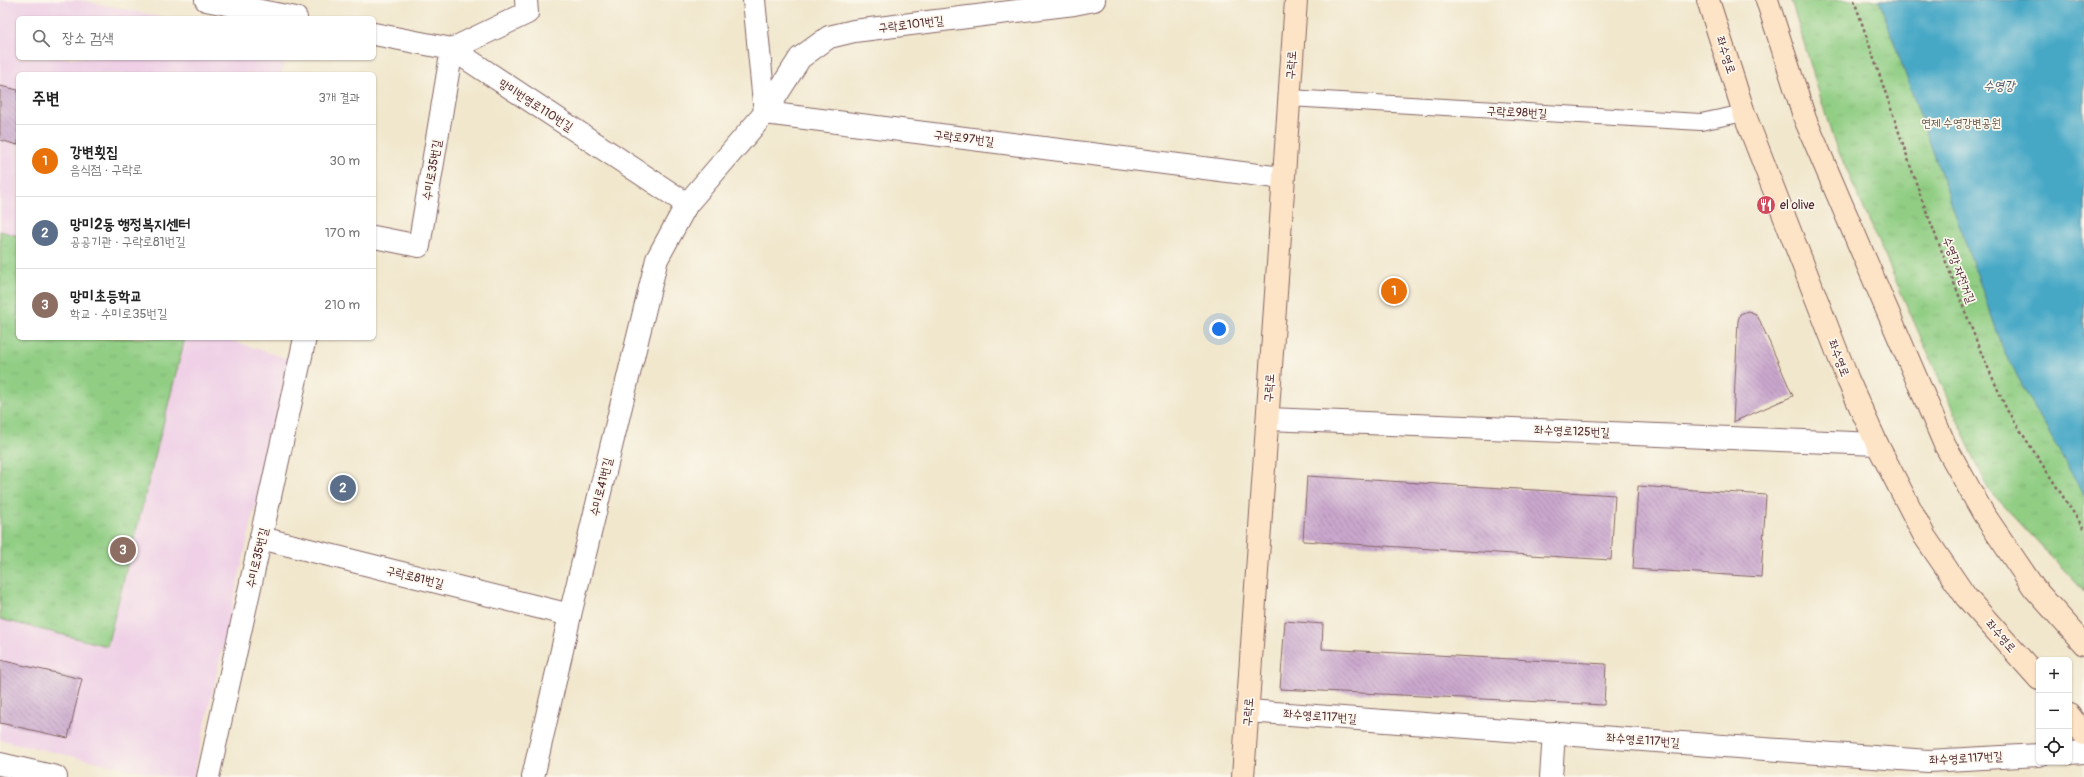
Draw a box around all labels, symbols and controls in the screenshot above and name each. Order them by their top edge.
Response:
street label: 구락로101번길 [877,13,945,36]
search box [16,16,376,60]
icon: search [30,27,52,49]
text: 장소 검색 [62,29,114,48]
street label: 좌수영로 [1712,34,1739,76]
street label: 구락로 [1283,50,1300,80]
street label: 망미번영로110번길 [496,76,576,135]
water label: 수영강 [1983,78,2016,94]
text: 주변 [32,88,59,109]
text: 3개 결과 [319,90,360,106]
street label: 구락로98번길 [1486,103,1548,122]
park label: 연제 수영강변공원 [1921,116,2001,131]
street label: 구락로97번길 [933,127,995,150]
street label: 수미로35번길 [420,138,445,202]
text: 강변횟집 [70,143,118,162]
text: 1 [42,153,48,169]
text: 30 m [330,153,360,169]
text: 음식점 · 구락로 [70,162,143,178]
restaurant icon: el olive [1755,194,1777,216]
place label: el olive [1780,198,1815,213]
text: 망미2동 행정복지센터 [70,215,190,234]
text: 2 [41,225,49,241]
text: 170 m [325,225,360,241]
text: 공공기관 · 구락로81번길 [70,234,186,250]
street label: 수영강 자전거길 [1939,235,1978,306]
pin: 1 [1381,276,1407,306]
text: 망미초등학교 [70,287,142,306]
text: 3 [41,297,49,313]
text: 210 m [324,297,360,313]
text: 학교 · 수미로35번길 [70,306,167,322]
your location [1209,319,1229,339]
street label: 좌수영로 [1825,337,1852,379]
street label: 구락로 [1261,373,1278,403]
street label: 좌수영로125번길 [1534,423,1610,440]
street label: 수미로41번길 [587,456,616,518]
pin: 2 [330,473,356,503]
street label: 수미로35번길 [243,526,272,590]
pin: 3 [110,535,136,565]
street label: 구락로81번길 [384,563,446,592]
street label: 좌수영로 [1982,617,2019,656]
map controls [2036,657,2072,765]
button: + [2036,657,2072,693]
button: − [2036,693,2072,729]
street label: 구락로 [1240,697,1257,727]
street label: 좌수영로117번길 [1283,706,1358,727]
button: locate [2036,729,2072,765]
street label: 좌수영로117번길 [1606,730,1681,751]
street label: 좌수영로117번길 [1929,749,2004,768]

